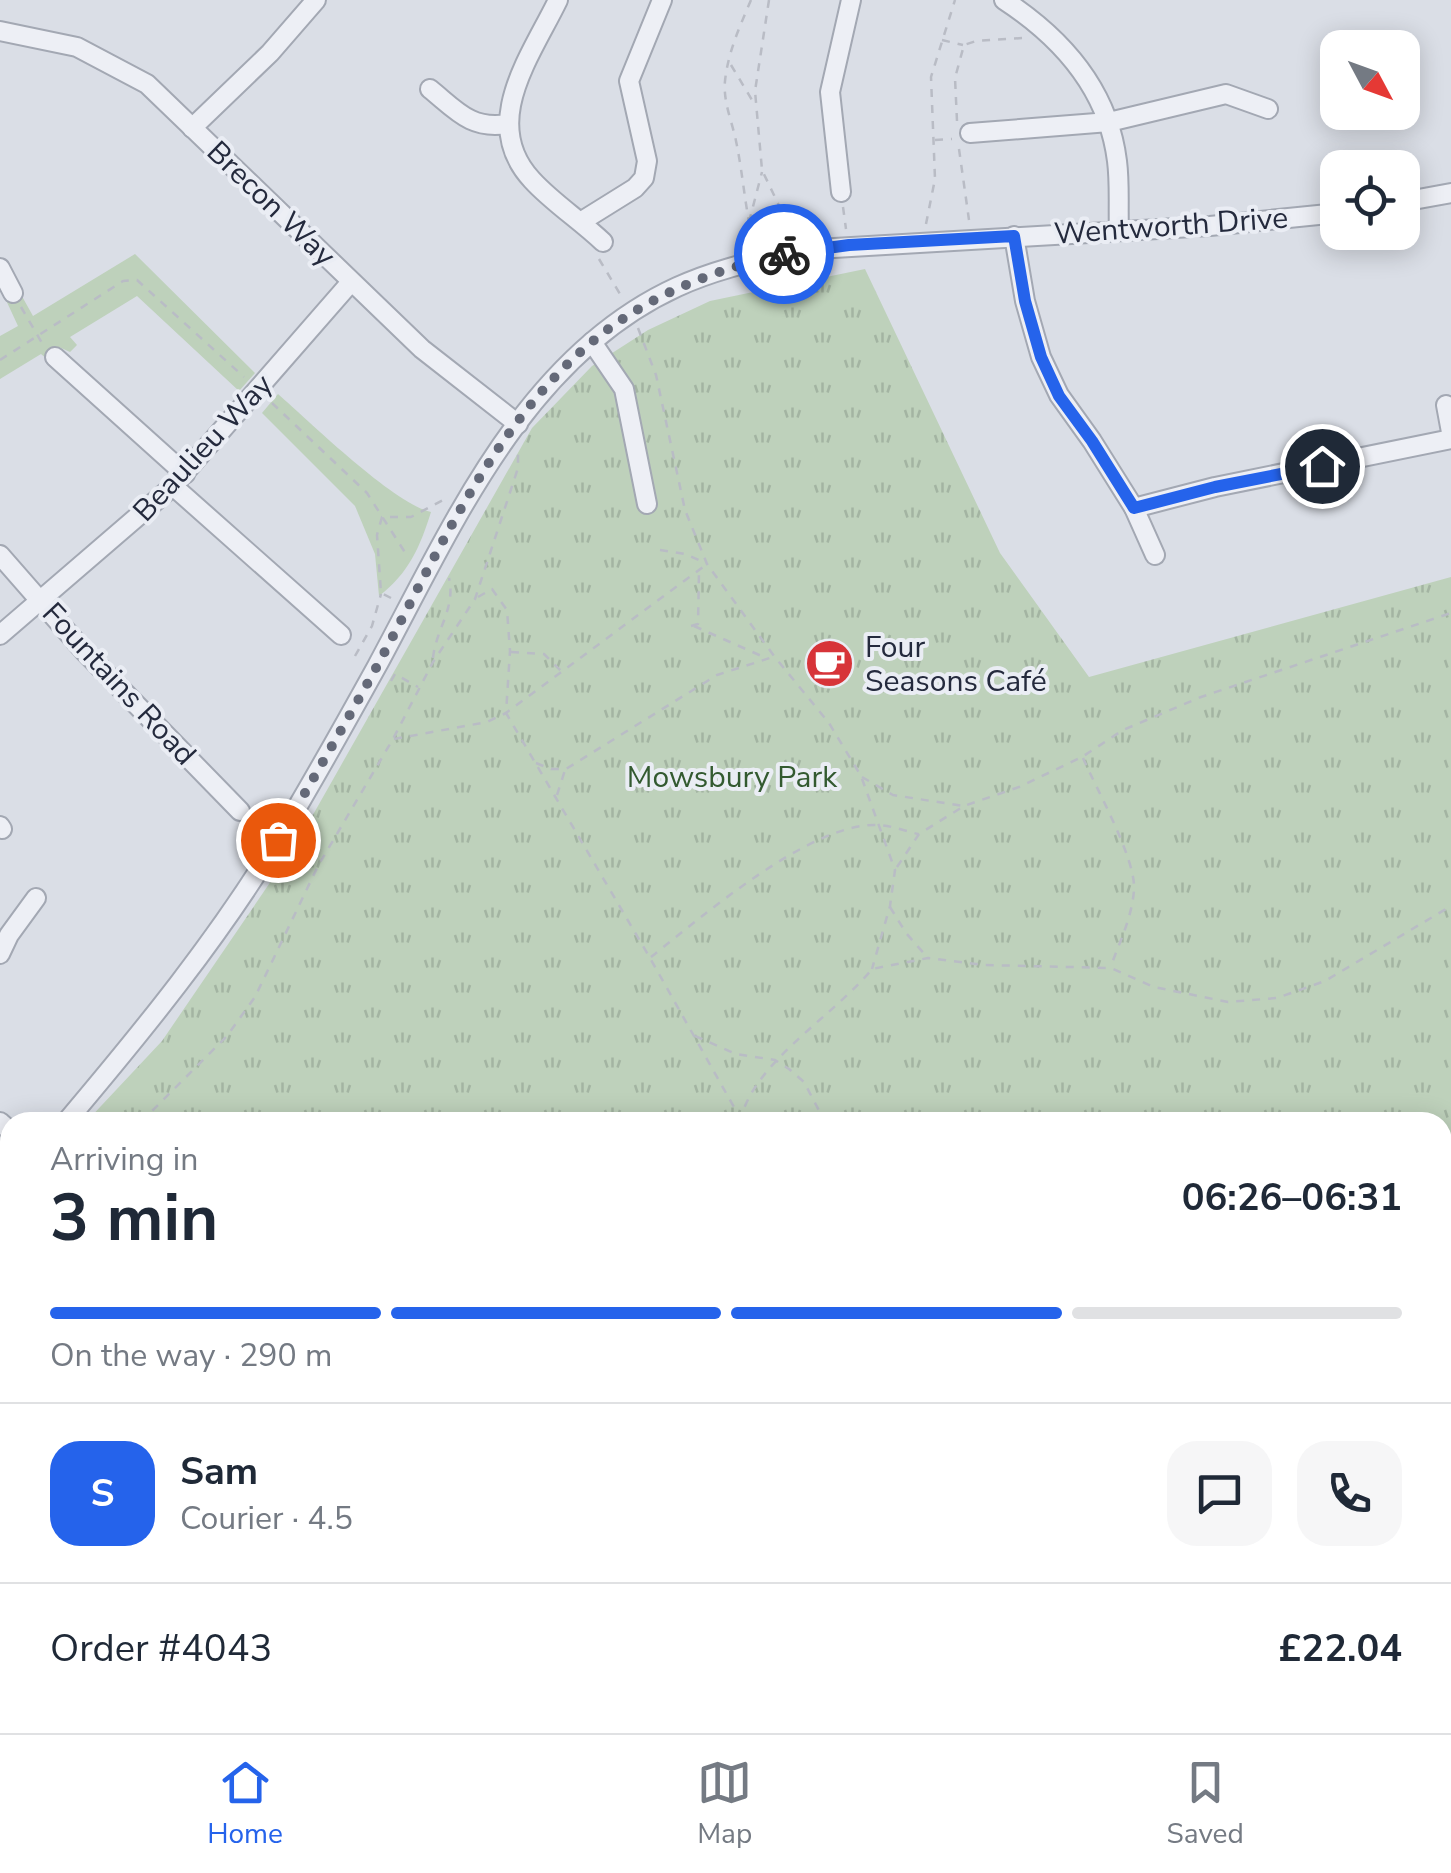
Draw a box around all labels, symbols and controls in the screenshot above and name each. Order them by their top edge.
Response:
north arrow [1320,30,1420,130]
map controls [1320,30,1420,250]
street label: Brecon Way [198,132,345,276]
button: locate [1320,150,1420,250]
street label: Wentworth Drive [1053,197,1289,255]
courier [734,204,834,304]
icon: bike [757,227,812,282]
street label: Beaulieu Way [124,365,282,531]
pin [1280,424,1365,509]
icon: home [1295,439,1350,494]
street label: Fountains Road [33,594,205,774]
place label: Four Seasons Café [865,627,1047,702]
cafe icon: Four Seasons Café [804,638,856,690]
park label: Mowsbury Park [627,757,838,798]
pin [236,798,321,883]
icon: bag [251,813,306,868]
text: Arriving in [50,1138,198,1181]
text: 06:26–06:31 [1182,1172,1402,1223]
text: 3 min [50,1174,218,1263]
text: On the way · 290 m [50,1334,332,1377]
button: chat [1167,1441,1272,1546]
button: phone [1297,1441,1402,1546]
text: Sam [180,1446,258,1497]
text: S [91,1468,114,1519]
text: Courier · 4.5 [180,1497,353,1540]
text: Order #4043 [50,1623,272,1674]
text: £22.04 [1279,1623,1402,1674]
tab: Home [207,1755,283,1853]
tab: Map [697,1755,752,1853]
tab: Saved [1166,1755,1244,1853]

